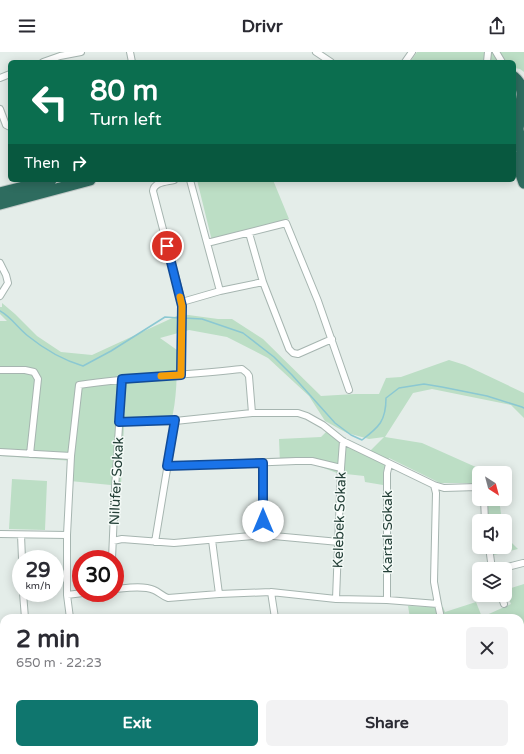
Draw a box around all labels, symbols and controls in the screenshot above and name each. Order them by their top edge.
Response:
icon: menu [16,15,38,37]
text: Drivr [241,15,283,37]
icon: share [486,15,508,37]
text: 80 m [90,74,158,108]
icon: left [24,76,76,128]
text: Turn left [90,108,162,130]
icon: right [68,152,90,174]
text: Then [24,154,60,172]
pin [150,229,184,263]
icon: arrive [156,235,178,257]
street label: Nilüfer Sokak [106,436,127,526]
north arrow [472,466,512,506]
map controls [472,466,512,602]
street label: Kelebek Sokak [329,471,350,569]
street label: Kartal Sokak [379,490,396,574]
position arrow [242,500,284,542]
button: sound [472,514,512,554]
speed limit sign: 30 [72,550,124,602]
text: 29 [25,559,51,583]
button: layers [472,562,512,602]
text: km/h [25,580,51,592]
text: 2 min [16,625,80,654]
button: close [466,627,508,669]
text: 650 m · 22:23 [16,655,102,671]
button: Exit [16,700,258,746]
button: Share [266,700,508,746]

